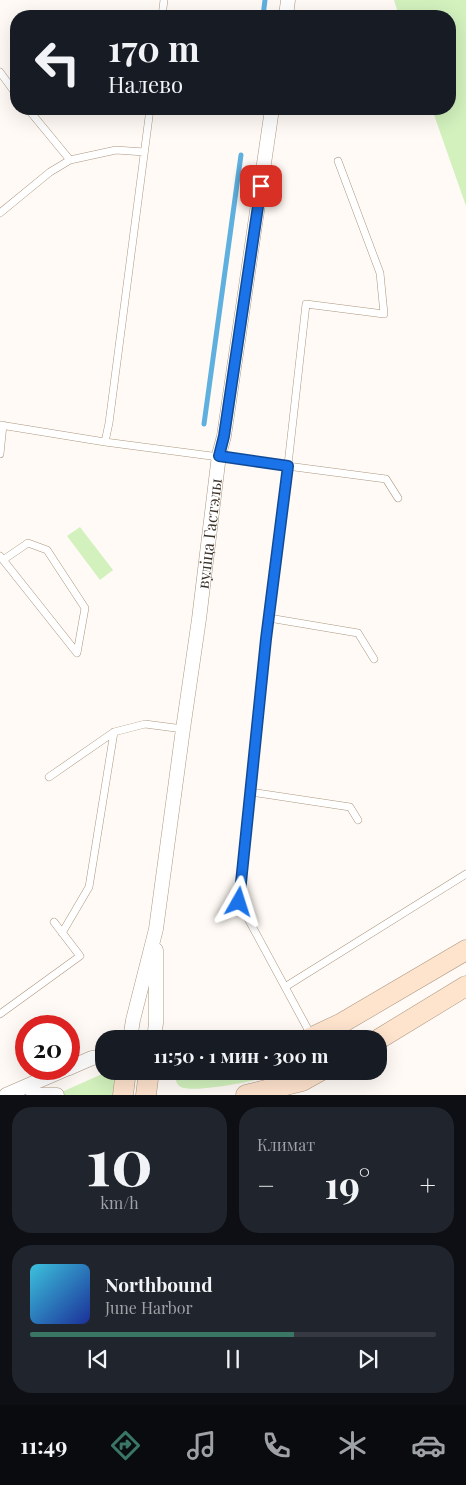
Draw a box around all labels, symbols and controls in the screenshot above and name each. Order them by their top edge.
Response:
text: 170 m [108,24,200,71]
icon: left [25,30,90,95]
text: Налево [108,69,183,99]
pin [240,165,282,207]
icon: arrive [247,172,275,200]
street label: вуліца Гастэлы [192,477,226,590]
position arrow [212,875,264,927]
speed limit sign: 20 [15,1015,80,1080]
text: 11:50 · 1 мин · 300 m [154,1042,328,1068]
text: 10 [86,1116,153,1202]
text: Климат [257,1134,315,1155]
text: 19° [324,1158,370,1209]
text: − [257,1166,275,1203]
text: + [420,1166,436,1203]
text: km/h [100,1192,139,1213]
text: Northbound [105,1271,213,1297]
text: June Harbor [105,1297,193,1318]
icon: previous [84,1345,112,1373]
icon: pause [219,1345,247,1373]
icon: next [354,1345,382,1373]
icon: directions [108,1428,143,1463]
icon: music [184,1428,219,1463]
icon: phone [259,1428,294,1463]
icon: climate [335,1428,370,1463]
icon: car [411,1428,446,1463]
text: 11:49 [20,1430,67,1460]

